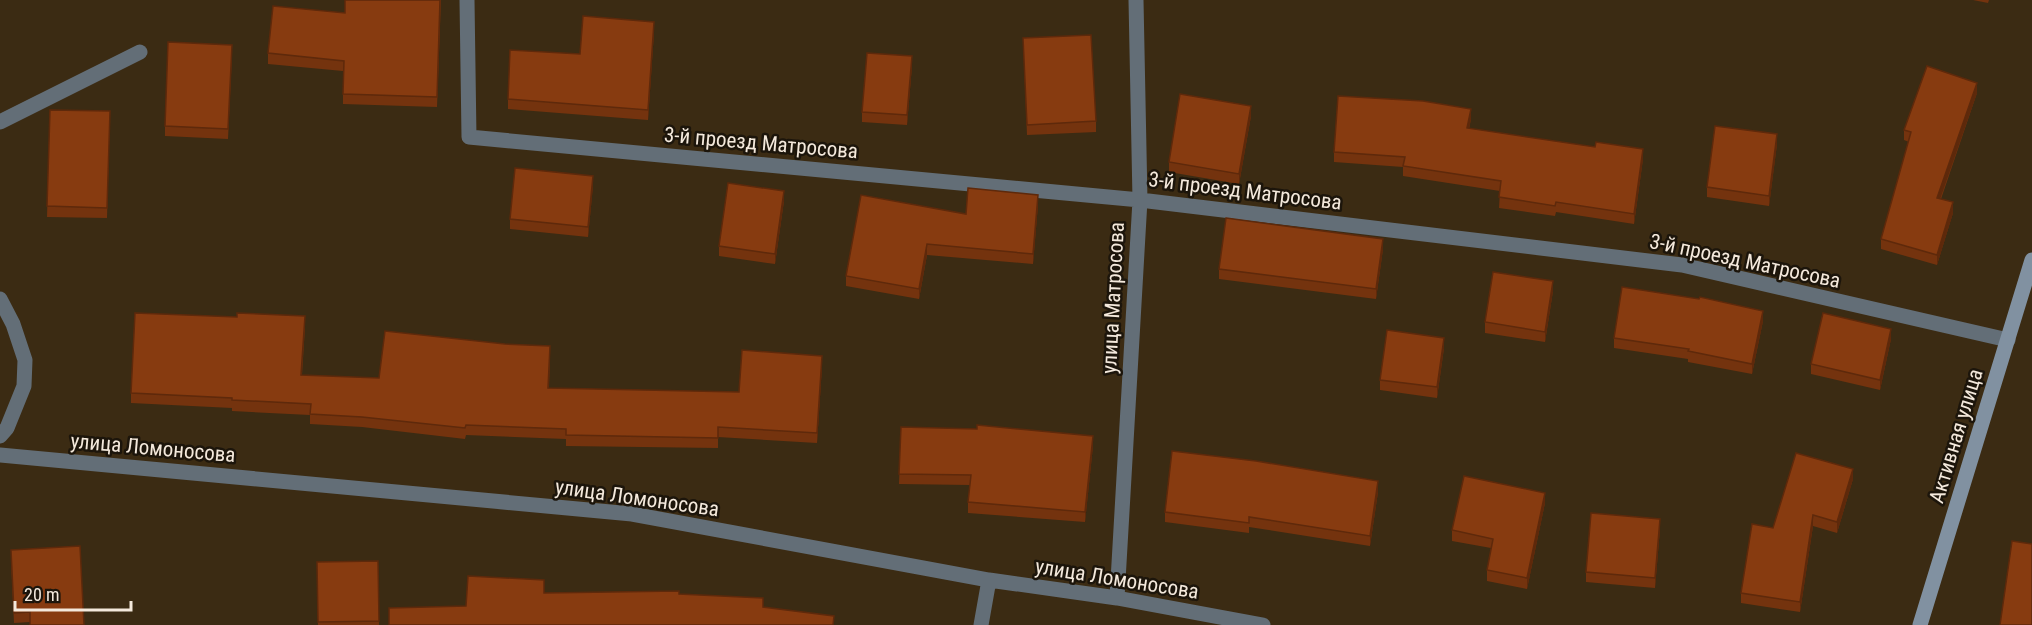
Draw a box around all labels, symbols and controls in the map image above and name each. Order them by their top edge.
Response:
street label: 3-й проезд Матросова [663,123,859,163]
street label: 3-й проезд Матросова [1147,167,1343,215]
street label: улица Матросова [1097,221,1129,375]
street label: 3-й проезд Матросова [1647,229,1843,293]
street label: Активная улица [1924,366,1988,506]
street label: улица Ломоносова [70,429,236,467]
street label: улица Ломоносова [553,475,721,521]
street label: улица Ломоносова [1033,554,1201,604]
scale bar [15,574,130,612]
text: 20 m [24,584,59,605]

